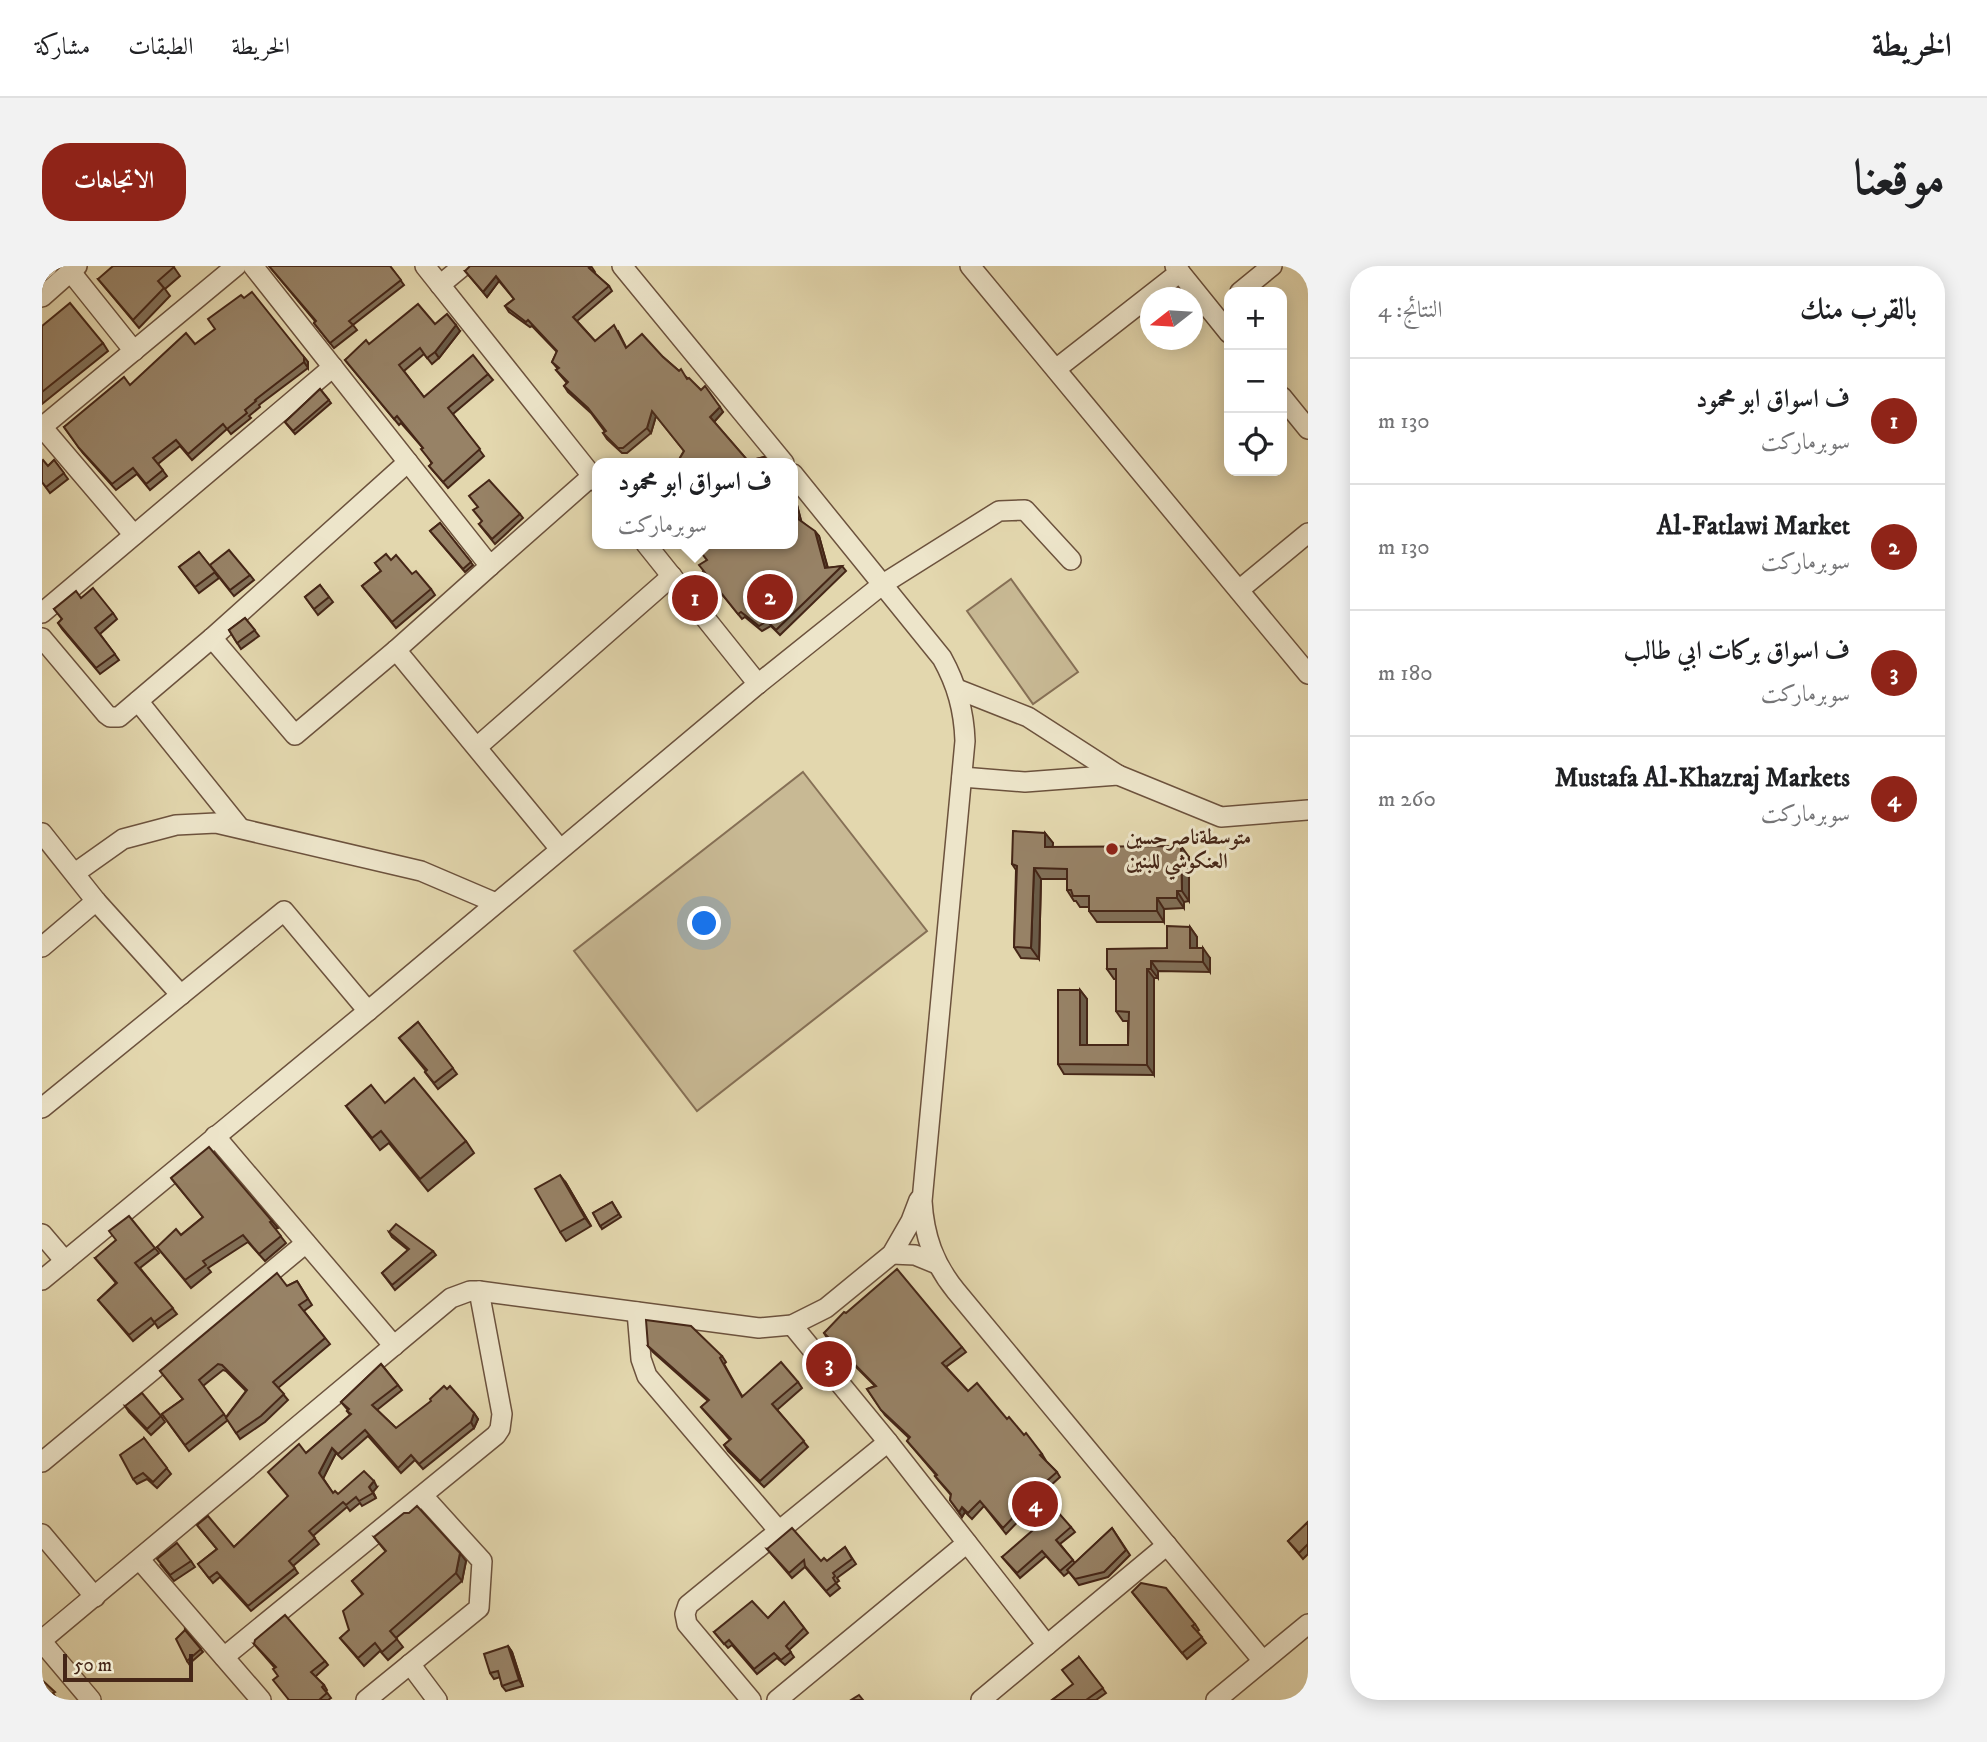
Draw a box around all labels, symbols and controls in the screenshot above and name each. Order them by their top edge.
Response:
text: الخريطة [1872,26,1952,67]
text: مشاركة [35,32,90,62]
text: الطبقات [128,32,194,62]
text: الخريطة [232,32,290,62]
button: الاتجاهات [42,143,186,221]
text: موقعنا [1853,149,1945,211]
north arrow [1140,287,1203,350]
map controls [1224,287,1287,476]
button: + [1224,287,1287,350]
text: بالقرب منك [1800,292,1917,329]
text: النتائج: 4 [1378,296,1443,325]
button: − [1224,350,1287,413]
text: ف اسواق ابو محمود [1696,383,1850,416]
text: 130 m [1378,407,1430,436]
text: 1 [1890,407,1898,436]
button: locate [1224,413,1287,476]
text: سوبرماركت [1761,428,1850,457]
popup [592,458,798,549]
text: ف اسواق ابو محمود [618,466,772,499]
text: Al-Fatlawi Market [1657,510,1850,543]
text: سوبرماركت [618,511,707,540]
text: 130 m [1378,533,1430,562]
text: 2 [1888,533,1900,562]
text: سوبرماركت [1761,548,1850,577]
pin: 2 [747,571,793,623]
pin: 1 [672,572,718,624]
text: ف اسواق بركات ابي طالب [1623,635,1850,668]
text: 180 m [1378,659,1433,688]
text: 3 [1890,659,1898,688]
text: سوبرماركت [1761,680,1850,709]
text: Mustafa Al-Khazraj Markets [1555,762,1850,795]
text: 260 m [1378,785,1436,814]
text: 4 [1887,785,1901,814]
text: سوبرماركت [1761,800,1850,829]
place label: متوسطةناصرحسين العنكوشي للبنين [1126,825,1251,881]
marker: متوسطةناصرحسين العنكوشي للبنين [1104,841,1120,857]
your location [687,906,721,940]
pin: 3 [806,1338,852,1390]
pin: 4 [1012,1478,1058,1530]
scale bar [63,1651,192,1683]
text: 50 m [74,1654,112,1677]

